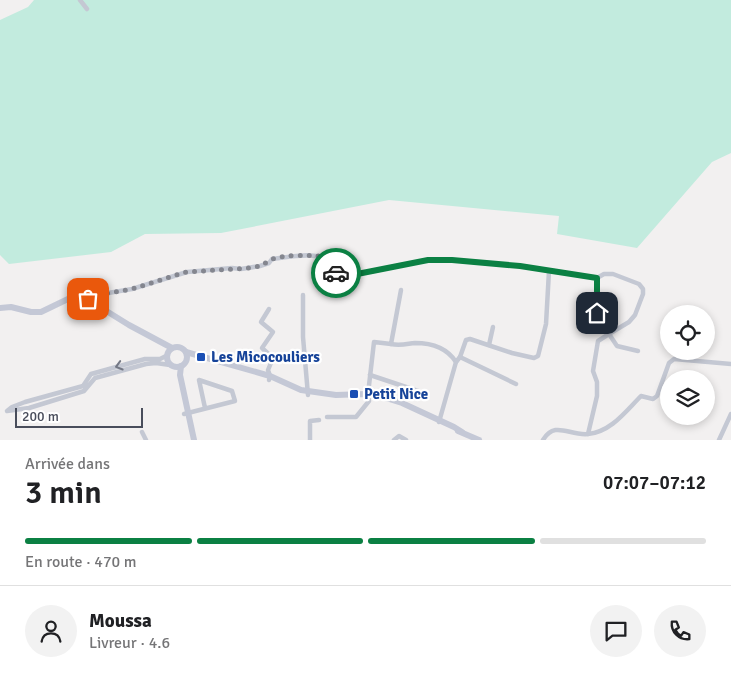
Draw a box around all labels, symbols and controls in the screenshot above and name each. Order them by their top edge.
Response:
courier [311,248,361,298]
icon: car [322,259,350,287]
pin [67,278,109,320]
icon: bag [74,285,102,313]
pin [576,292,618,334]
icon: home [583,299,611,327]
map controls [660,305,715,425]
button: locate [660,305,715,360]
place label: Les Micocouliers [211,348,320,366]
marker: Les Micocouliers [195,351,207,363]
one-way arrow [116,361,124,371]
button: layers [660,370,715,425]
place label: Petit Nice [364,385,428,403]
marker: Petit Nice [348,388,360,400]
scale bar [15,405,142,428]
text: 200 m [22,408,59,425]
text: Arrivée dans [25,454,110,474]
text: 07:07–07:12 [603,471,706,495]
text: 3 min [25,473,102,512]
text: En route · 470 m [25,552,137,572]
button: person [25,605,77,657]
button: chat [590,605,642,657]
button: phone [654,605,706,657]
text: Moussa [89,609,152,633]
text: Livreur · 4.6 [89,633,170,653]

